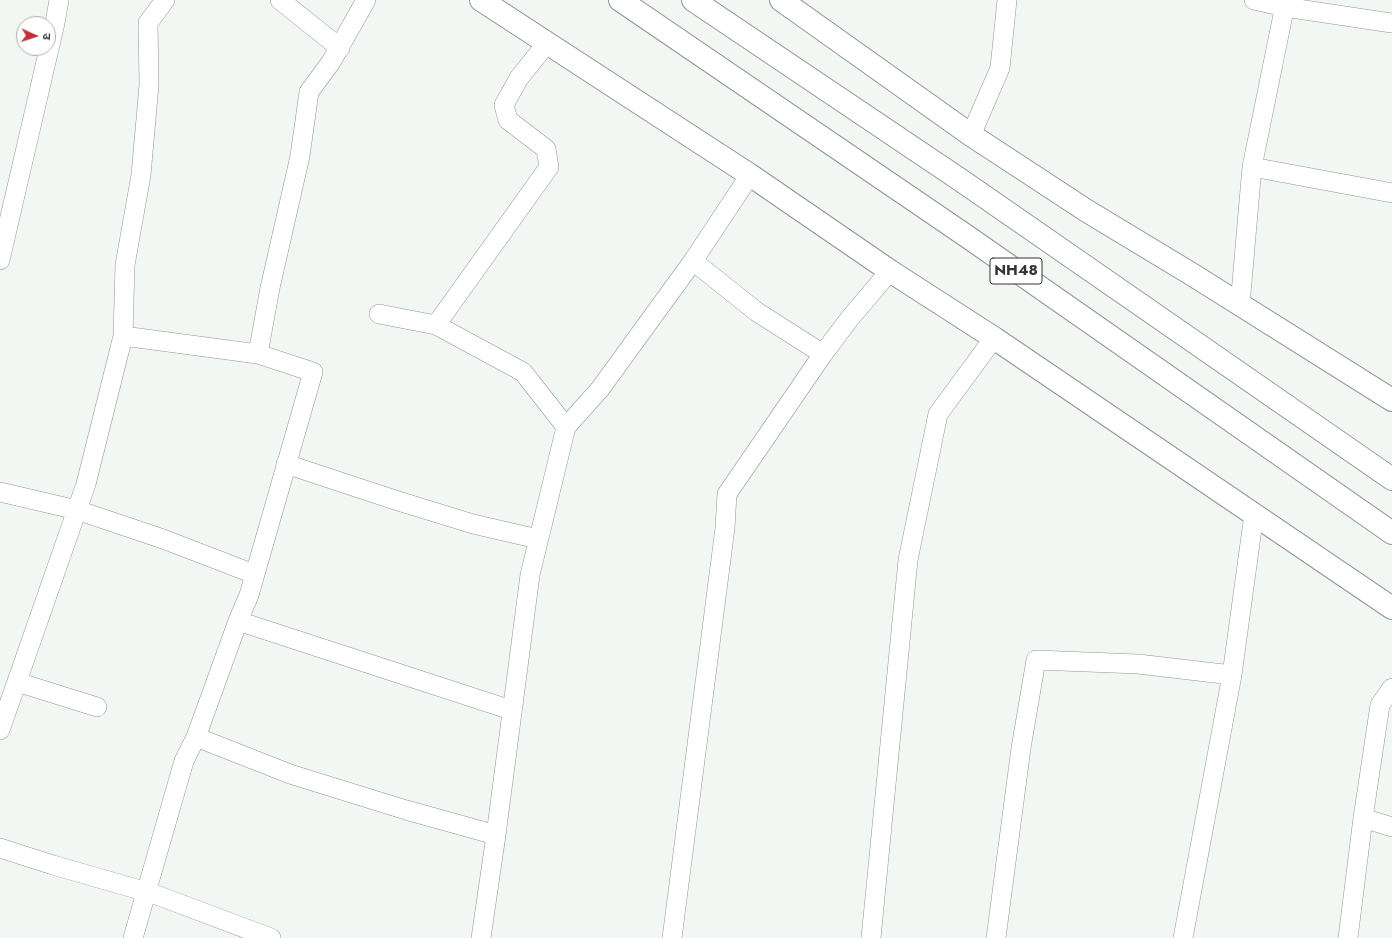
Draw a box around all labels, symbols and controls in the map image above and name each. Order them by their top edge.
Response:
north arrow [16,16,56,56]
text: उ [39,33,55,40]
road number: NH48 [990,258,1042,284]

